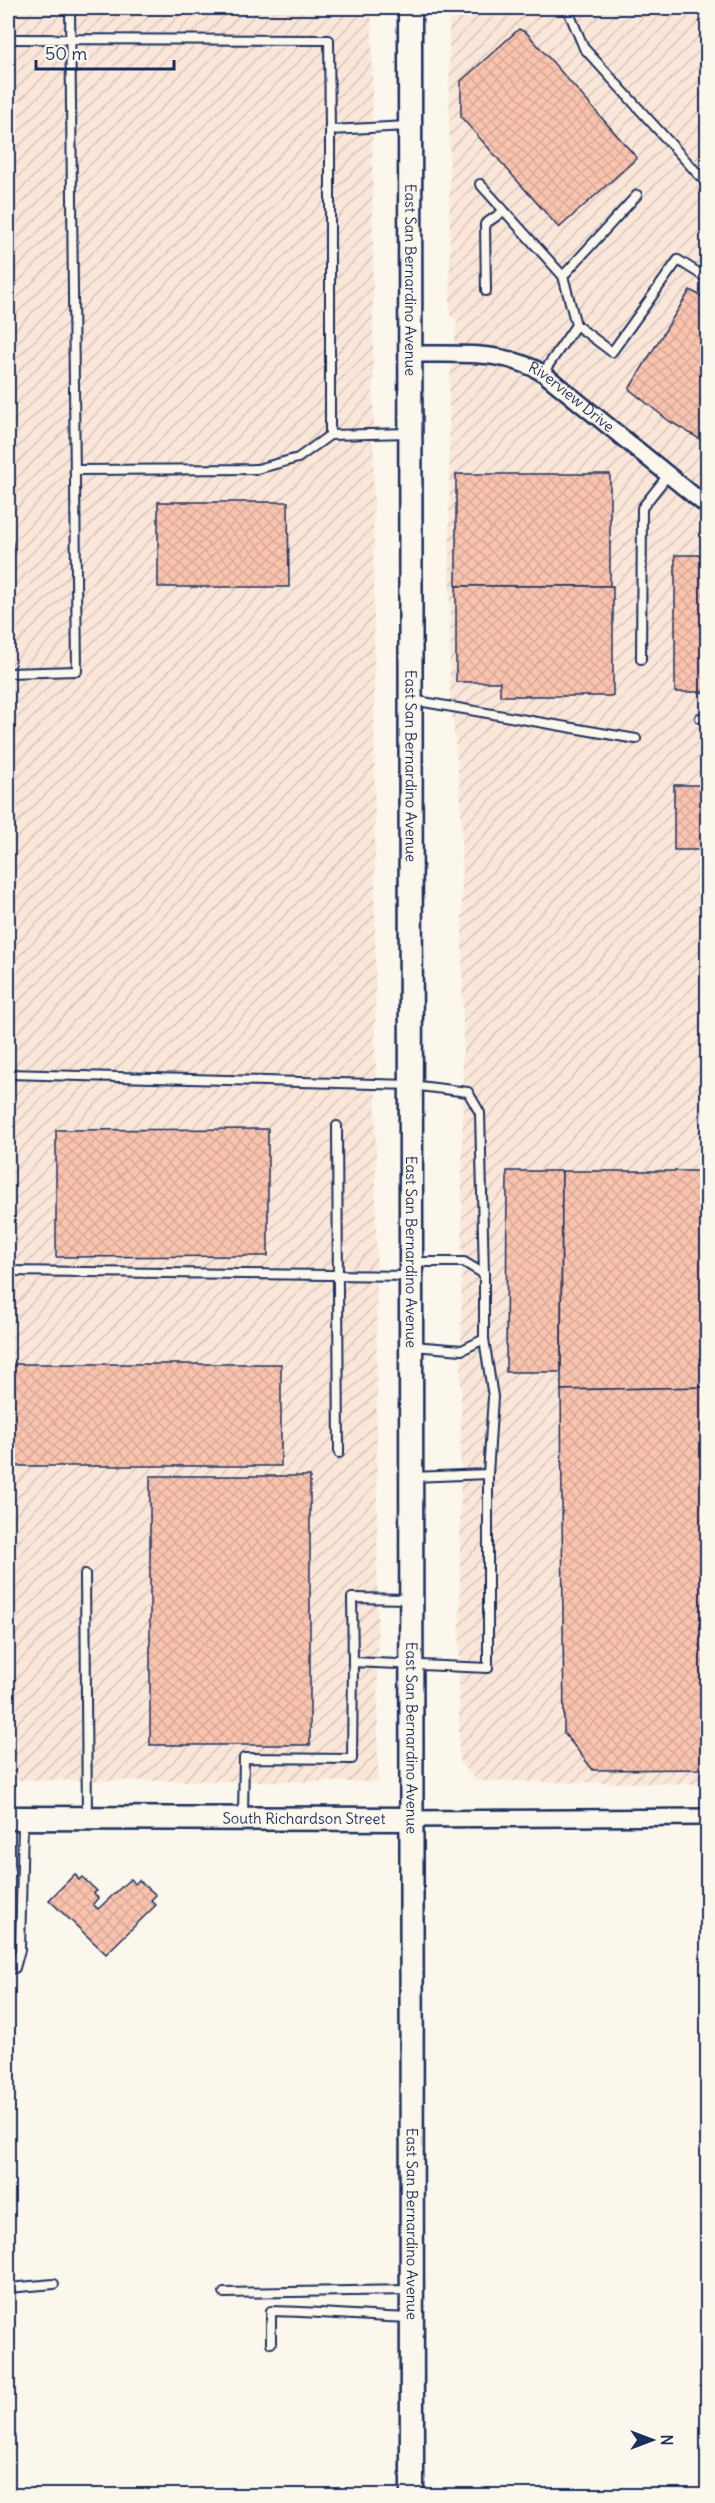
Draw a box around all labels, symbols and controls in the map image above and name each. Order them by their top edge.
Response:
scale bar [36,33,174,71]
text: 50 m [45,42,87,65]
street label: East San Bernardino Avenue [401,184,420,376]
street label: Riverview Drive [526,357,618,436]
street label: East San Bernardino Avenue [402,670,421,862]
street label: East San Bernardino Avenue [402,1156,421,1348]
street label: East San Bernardino Avenue [402,1642,421,1834]
street label: South Richardson Street [222,1809,386,1828]
street label: East San Bernardino Avenue [403,2128,422,2320]
north arrow [622,2410,682,2470]
text: N [657,2434,677,2446]

